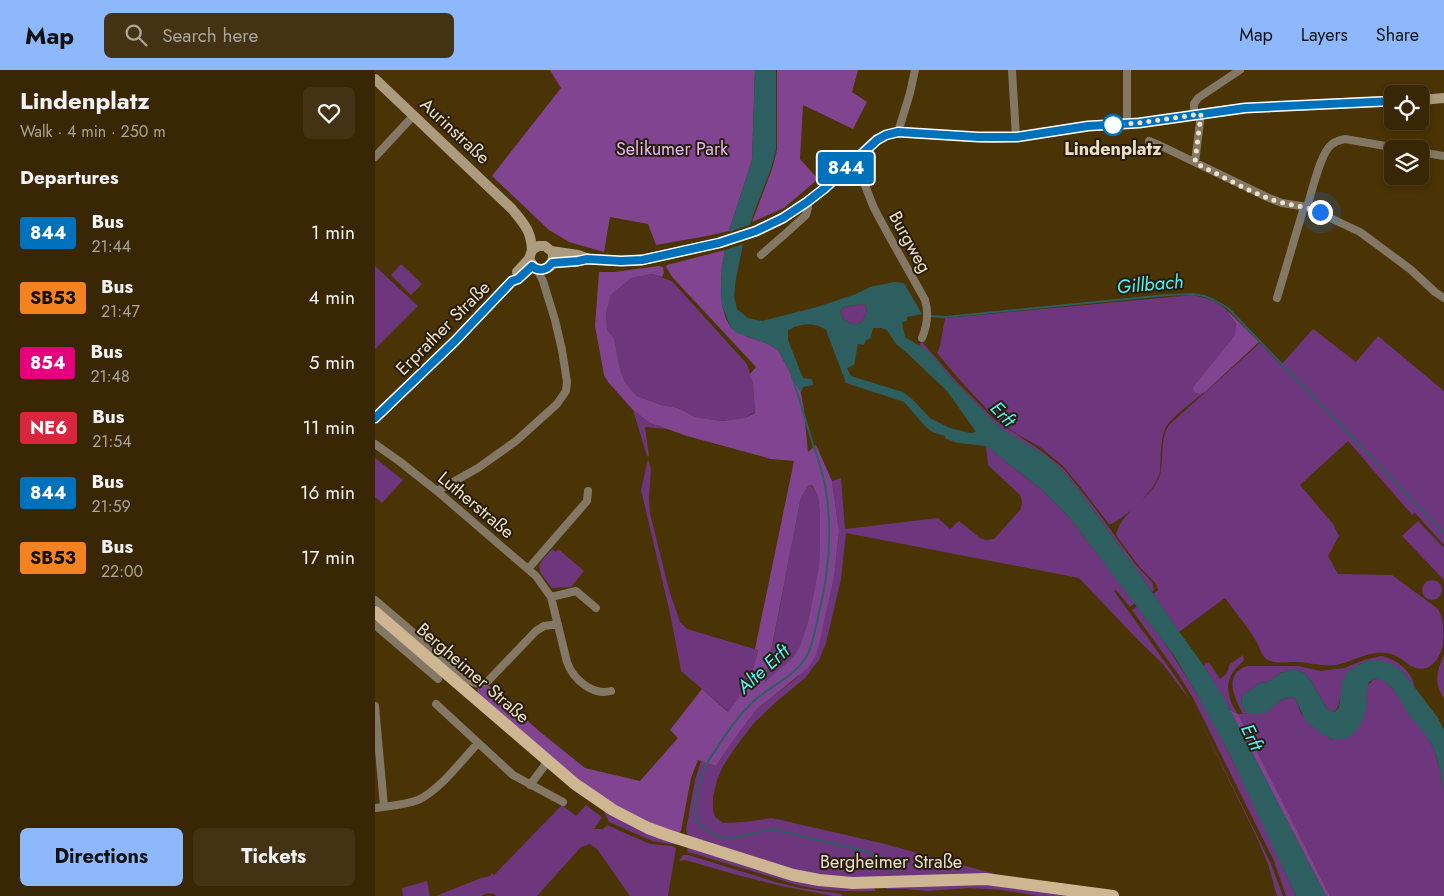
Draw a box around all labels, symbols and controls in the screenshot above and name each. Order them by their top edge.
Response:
search box [104,13,454,58]
text: Map [25,18,74,53]
icon: search [122,21,150,49]
text: Search here [162,22,258,49]
text: Map [1239,22,1273,48]
text: Layers [1301,22,1348,48]
text: Share [1376,22,1419,48]
text: Lindenplatz [20,83,150,118]
map controls [1384,85,1429,185]
button: locate [1384,85,1429,130]
button: heart [303,87,355,139]
street label: Aurinstraße [414,92,496,170]
marker: Lindenplatz [1102,114,1124,136]
text: Walk · 4 min · 250 m [20,120,166,143]
park label: Selikumer Park [616,136,728,162]
place label: Lindenplatz [1064,136,1162,162]
button: layers [1384,140,1429,185]
line badge: 844 [817,152,875,184]
text: 844 [828,155,864,181]
text: Departures [20,164,119,191]
your location [1308,200,1333,225]
street label: Burgweg [882,206,938,278]
text: Bus [91,208,124,235]
text: 1 min [311,219,355,246]
text: 844 [30,220,66,246]
text: 21:44 [91,235,131,258]
water label: Gillbach [1115,268,1185,300]
text: Bus [101,273,133,300]
street label: Erprather Straße [390,275,496,381]
text: 4 min [308,284,355,311]
text: SB53 [30,285,76,311]
text: 21:47 [101,300,140,323]
text: Bus [90,338,123,365]
text: 5 min [309,349,355,376]
text: 854 [30,350,65,376]
text: 21:48 [90,365,130,388]
water label: Erft [984,395,1023,434]
text: Bus [92,403,124,430]
text: 11 min [302,414,355,441]
text: NE6 [30,415,67,441]
text: 21:54 [92,430,132,453]
street label: Lutherstraße [432,465,520,545]
text: Bus [91,468,124,495]
text: 16 min [300,479,355,506]
text: 844 [30,480,66,506]
text: 21:59 [91,495,131,518]
text: Bus [101,533,133,560]
text: 17 min [301,544,355,571]
text: SB53 [30,545,76,571]
text: 22:00 [101,560,143,583]
street label: Bergheimer Straße [411,617,535,729]
water label: Alte Erft [730,637,796,701]
water label: Erft [1234,719,1271,756]
button: Directions [20,828,183,886]
button: Tickets [193,828,355,886]
street label: Bergheimer Straße [820,849,962,875]

